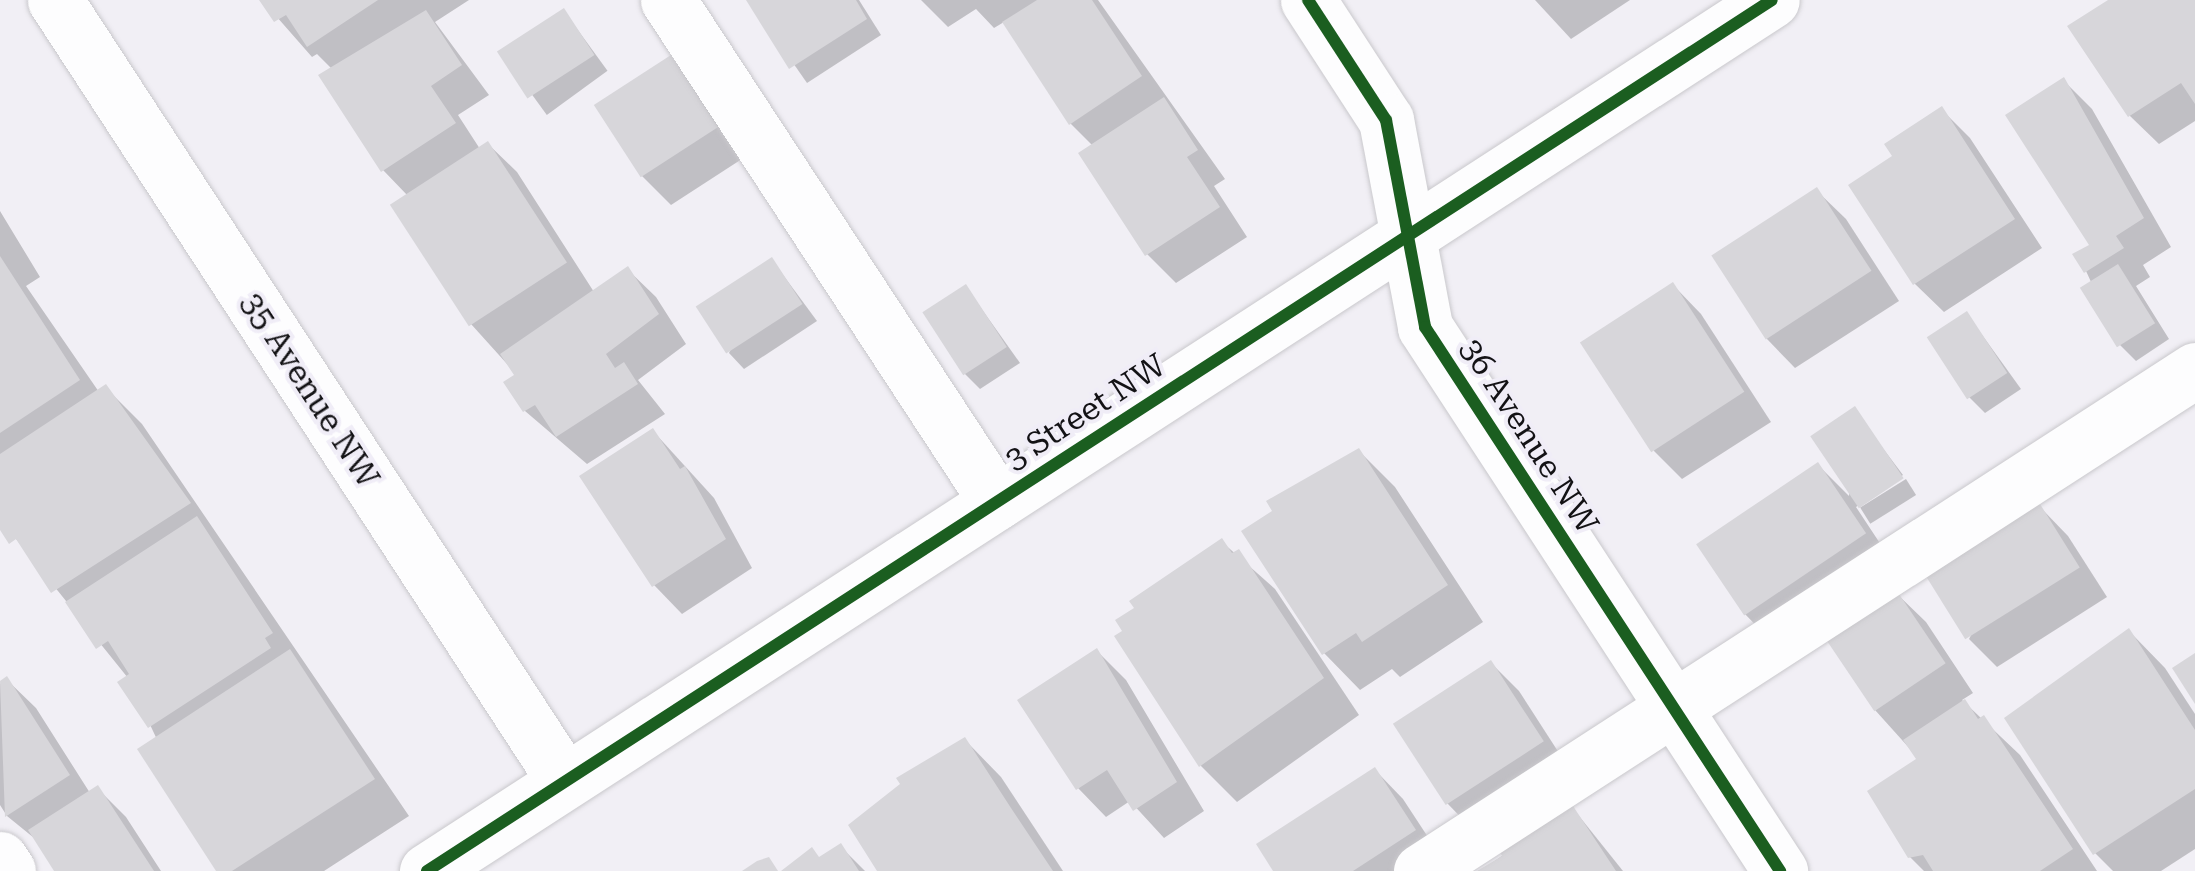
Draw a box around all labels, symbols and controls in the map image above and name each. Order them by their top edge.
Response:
street label: 35 Avenue NW [233,285,387,495]
street label: 36 Avenue NW [1452,331,1606,541]
street label: 3 Street NW [997,346,1173,478]

